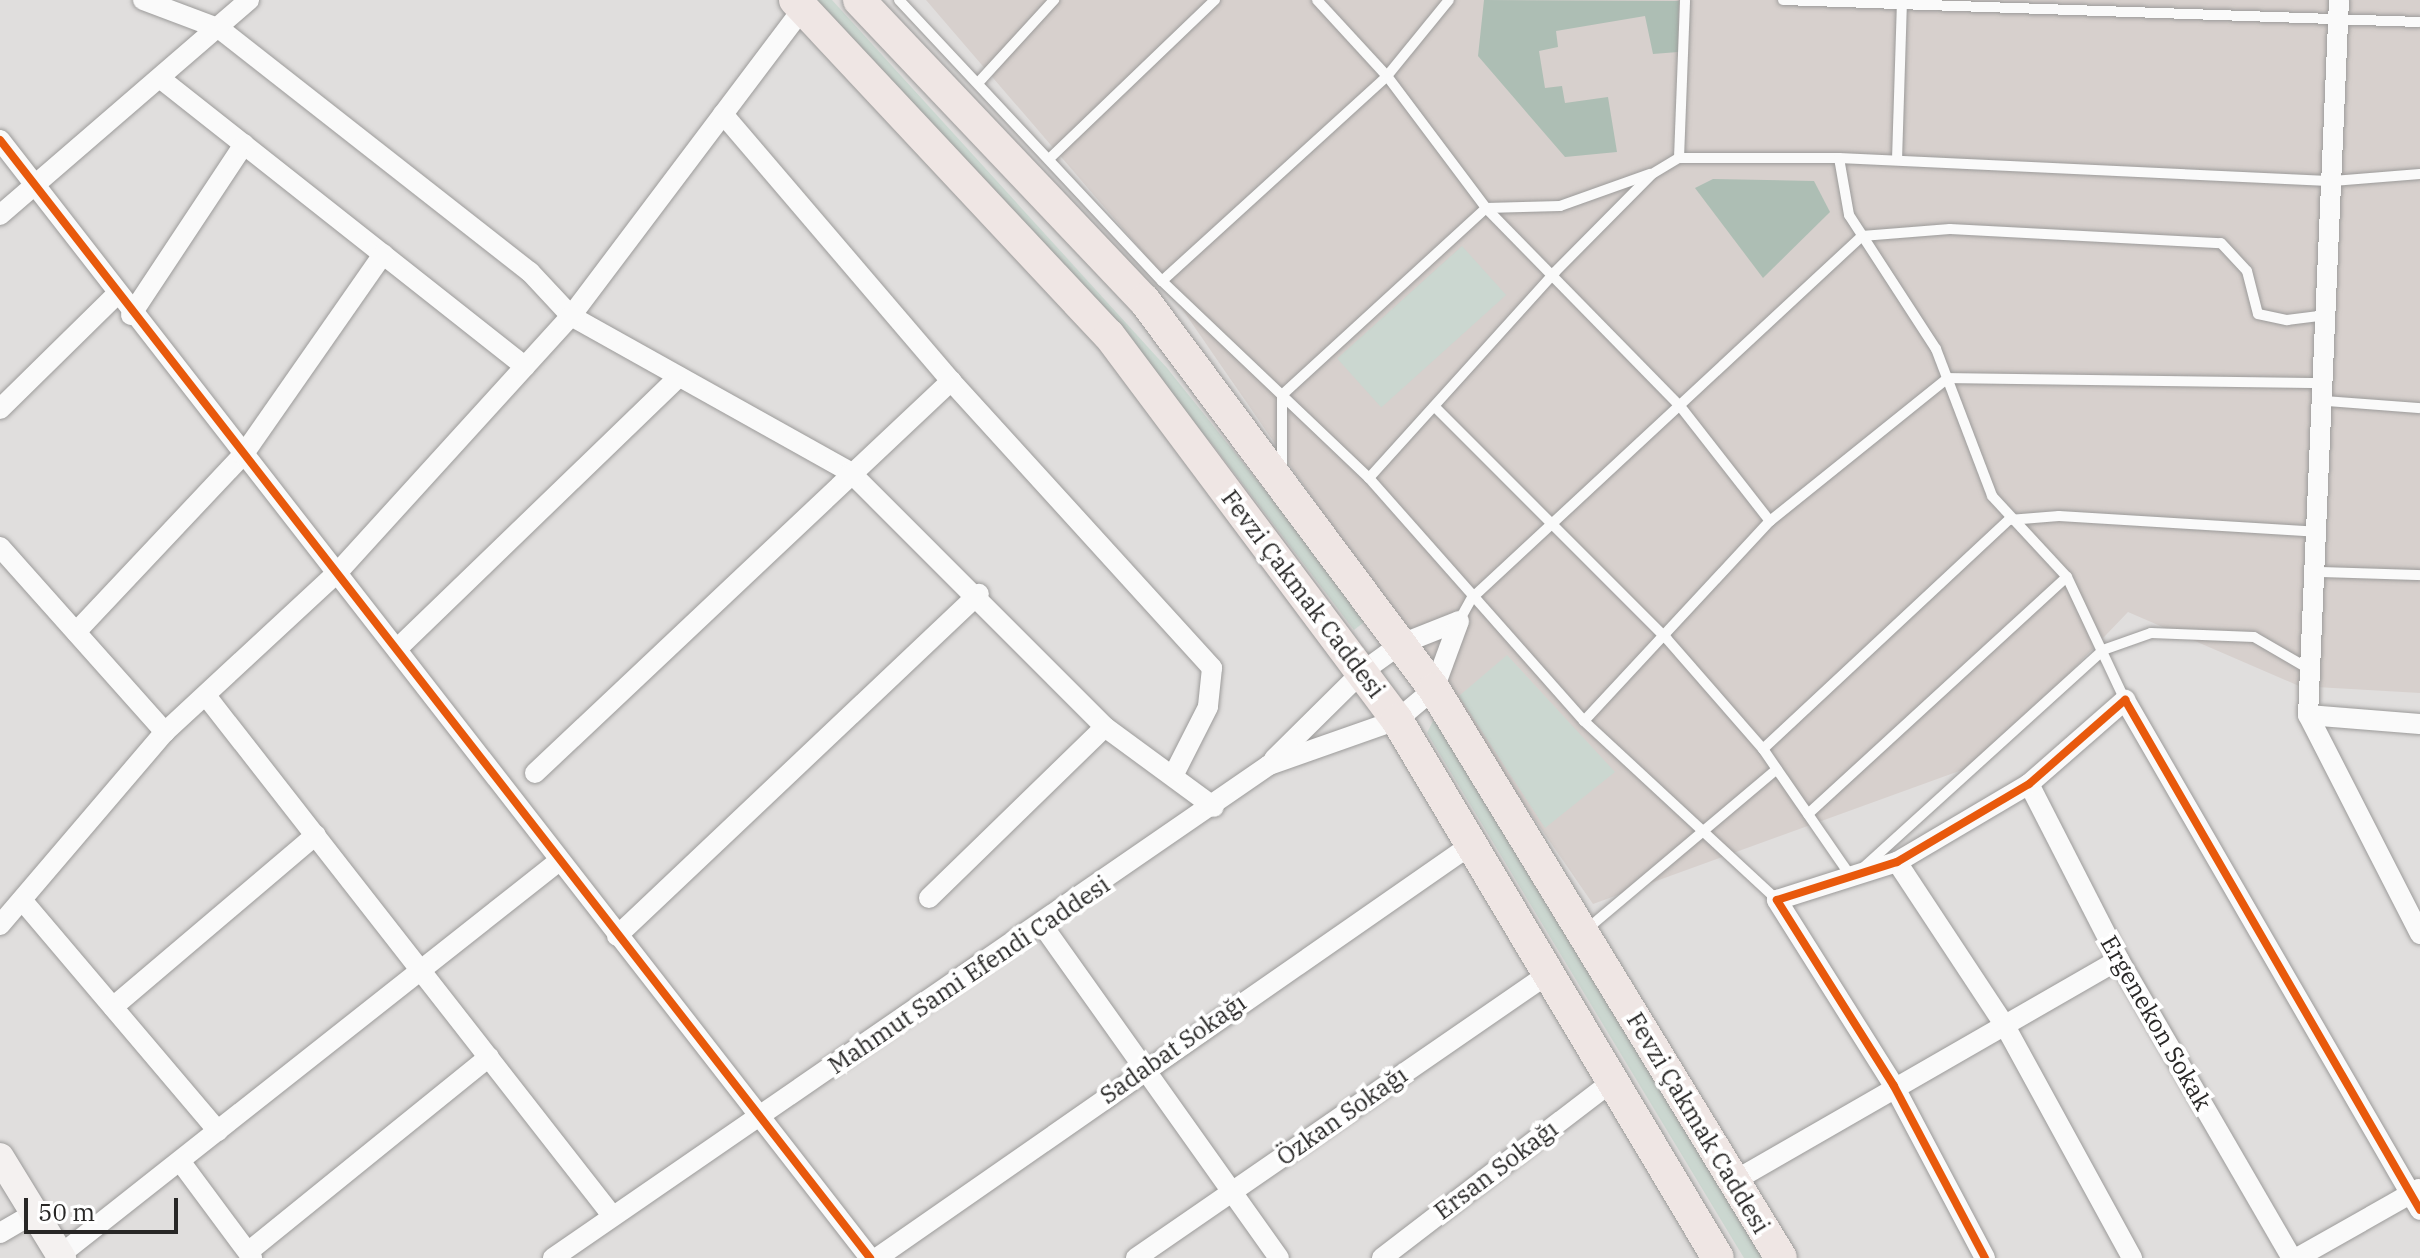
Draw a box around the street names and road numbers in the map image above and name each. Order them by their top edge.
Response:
street label: Fevzi Çakmak Caddesi [1215,484,1391,704]
street label: Mahmut Sami Efendi Caddesi [823,870,1115,1080]
street label: Ergenekon Sokak [2094,931,2218,1115]
street label: Sadabat Sokağı [1094,988,1252,1110]
street label: Fevzi Çakmak Caddesi [1621,1007,1775,1239]
street label: Özkan Sokağı [1271,1060,1413,1172]
street label: Ersan Sokağı [1429,1114,1563,1226]

